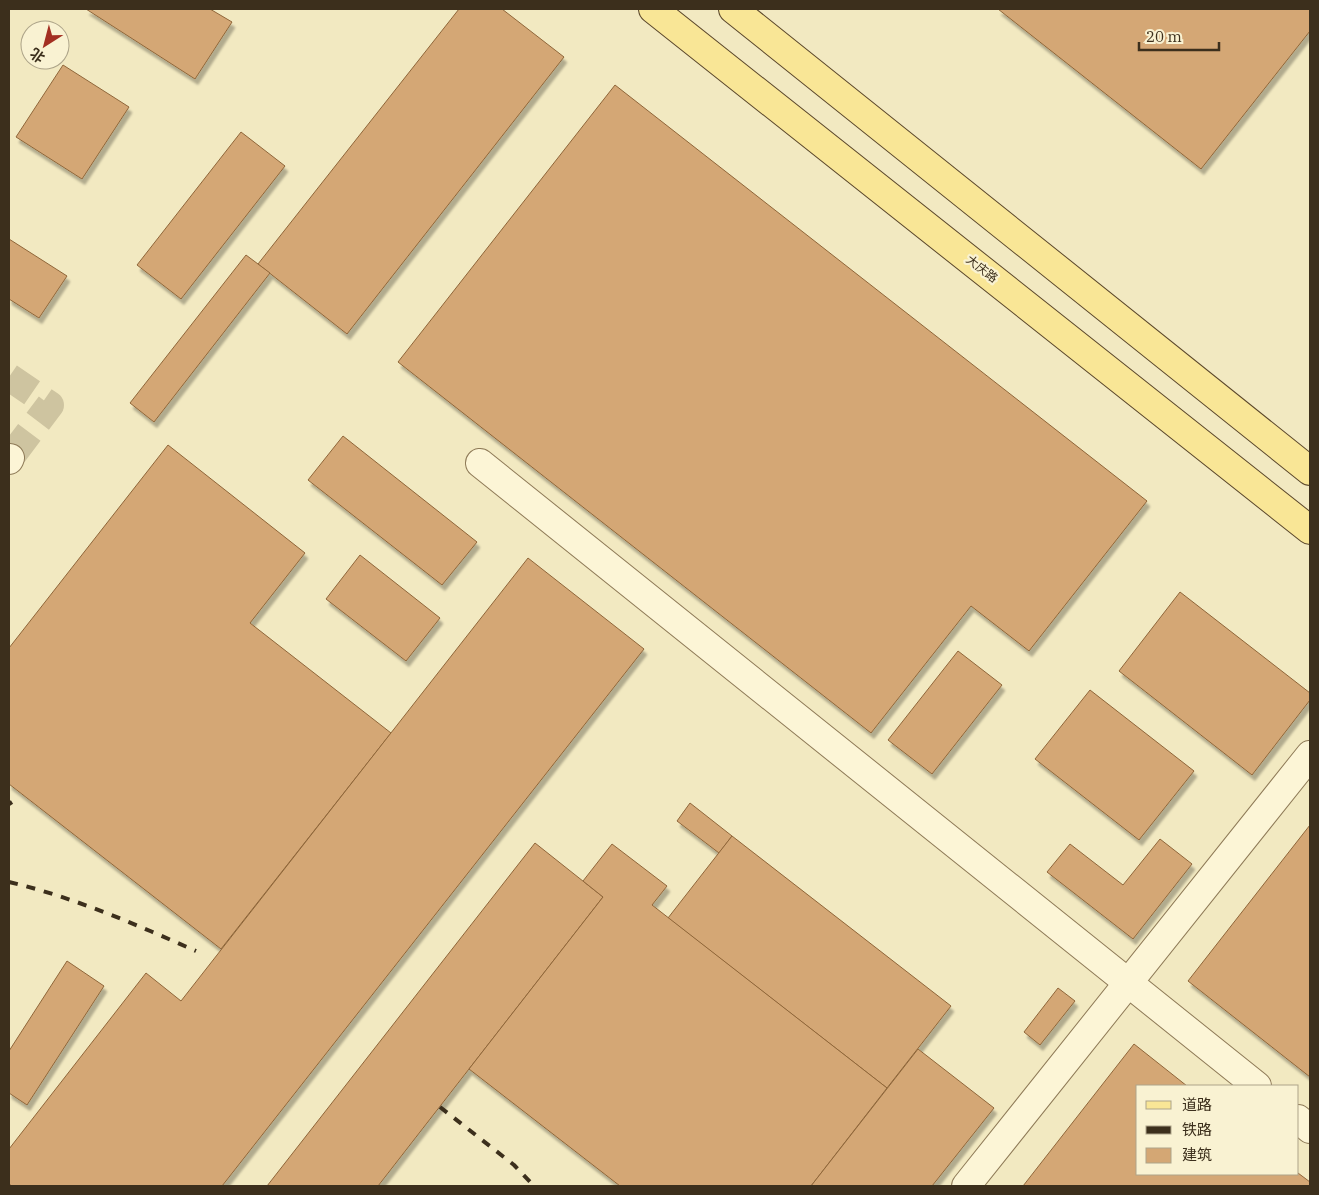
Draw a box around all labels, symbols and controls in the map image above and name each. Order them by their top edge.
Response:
north arrow [20,20,70,70]
scale bar [1139,20,1219,52]
text: 20 m [1146,27,1182,46]
text: 北 [26,44,48,67]
street label: 大庆路 [964,252,1001,286]
legend [1136,1085,1299,1175]
text: 道路 [1182,1095,1212,1114]
text: 铁路 [1182,1120,1212,1139]
text: 建筑 [1182,1145,1212,1164]

